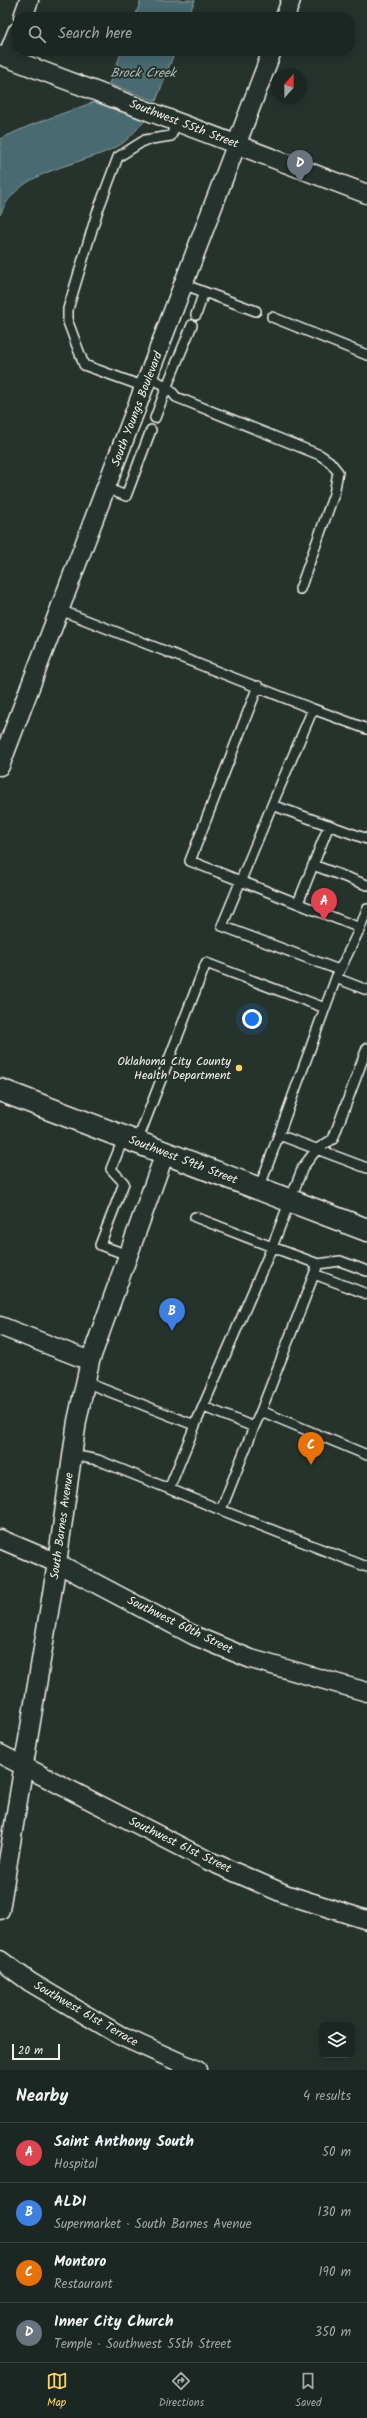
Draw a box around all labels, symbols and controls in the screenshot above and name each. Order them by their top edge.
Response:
search box [12,12,355,56]
text: Search here [58,22,132,46]
icon: search [26,23,48,45]
water label: Brock Creek [110,63,178,84]
north arrow [271,68,307,104]
street label: Southwest 55th Street [126,94,242,154]
pin: D [287,150,313,183]
street label: South Youngs Boulevard [106,348,168,469]
pin: A [311,888,337,921]
your location [242,1009,262,1029]
place label: Oklahoma City County Health Department [117,1052,231,1085]
marker: Oklahoma City County Health Department [234,1063,244,1073]
street label: Southwest 59th Street [126,1130,241,1190]
pin: B [159,1298,185,1331]
pin: C [298,1432,324,1465]
street label: South Barnes Avenue [45,1471,79,1581]
street label: Southwest 60th Street [124,1591,236,1659]
street label: Southwest 61st Street [125,1812,235,1878]
street label: Southwest 61st Terrace [30,1976,142,2052]
map controls [319,2022,355,2058]
button: layers [319,2022,355,2058]
scale bar [12,2042,60,2061]
text: 20 m [18,2042,43,2060]
text: Nearby [16,2083,68,2110]
text: 4 results [303,2086,351,2107]
text: Saint Anthony South [54,2130,194,2154]
text: A [25,2142,33,2163]
text: 50 m [322,2142,351,2163]
text: Hospital [54,2154,98,2175]
text: ALDI [54,2190,86,2214]
text: B [25,2202,33,2223]
text: 130 m [317,2202,351,2223]
text: Supermarket · South Barnes Avenue [54,2214,252,2235]
text: Montoro [54,2250,106,2274]
text: C [25,2262,33,2283]
text: 190 m [319,2262,351,2283]
text: Restaurant [54,2274,113,2295]
text: Inner City Church [54,2310,173,2334]
text: D [25,2322,33,2343]
text: 350 m [315,2322,351,2343]
text: Temple · Southwest 55th Street [54,2334,231,2355]
tab: Map [46,2370,68,2412]
tab: Directions [159,2370,204,2412]
tab: Saved [295,2370,321,2412]

